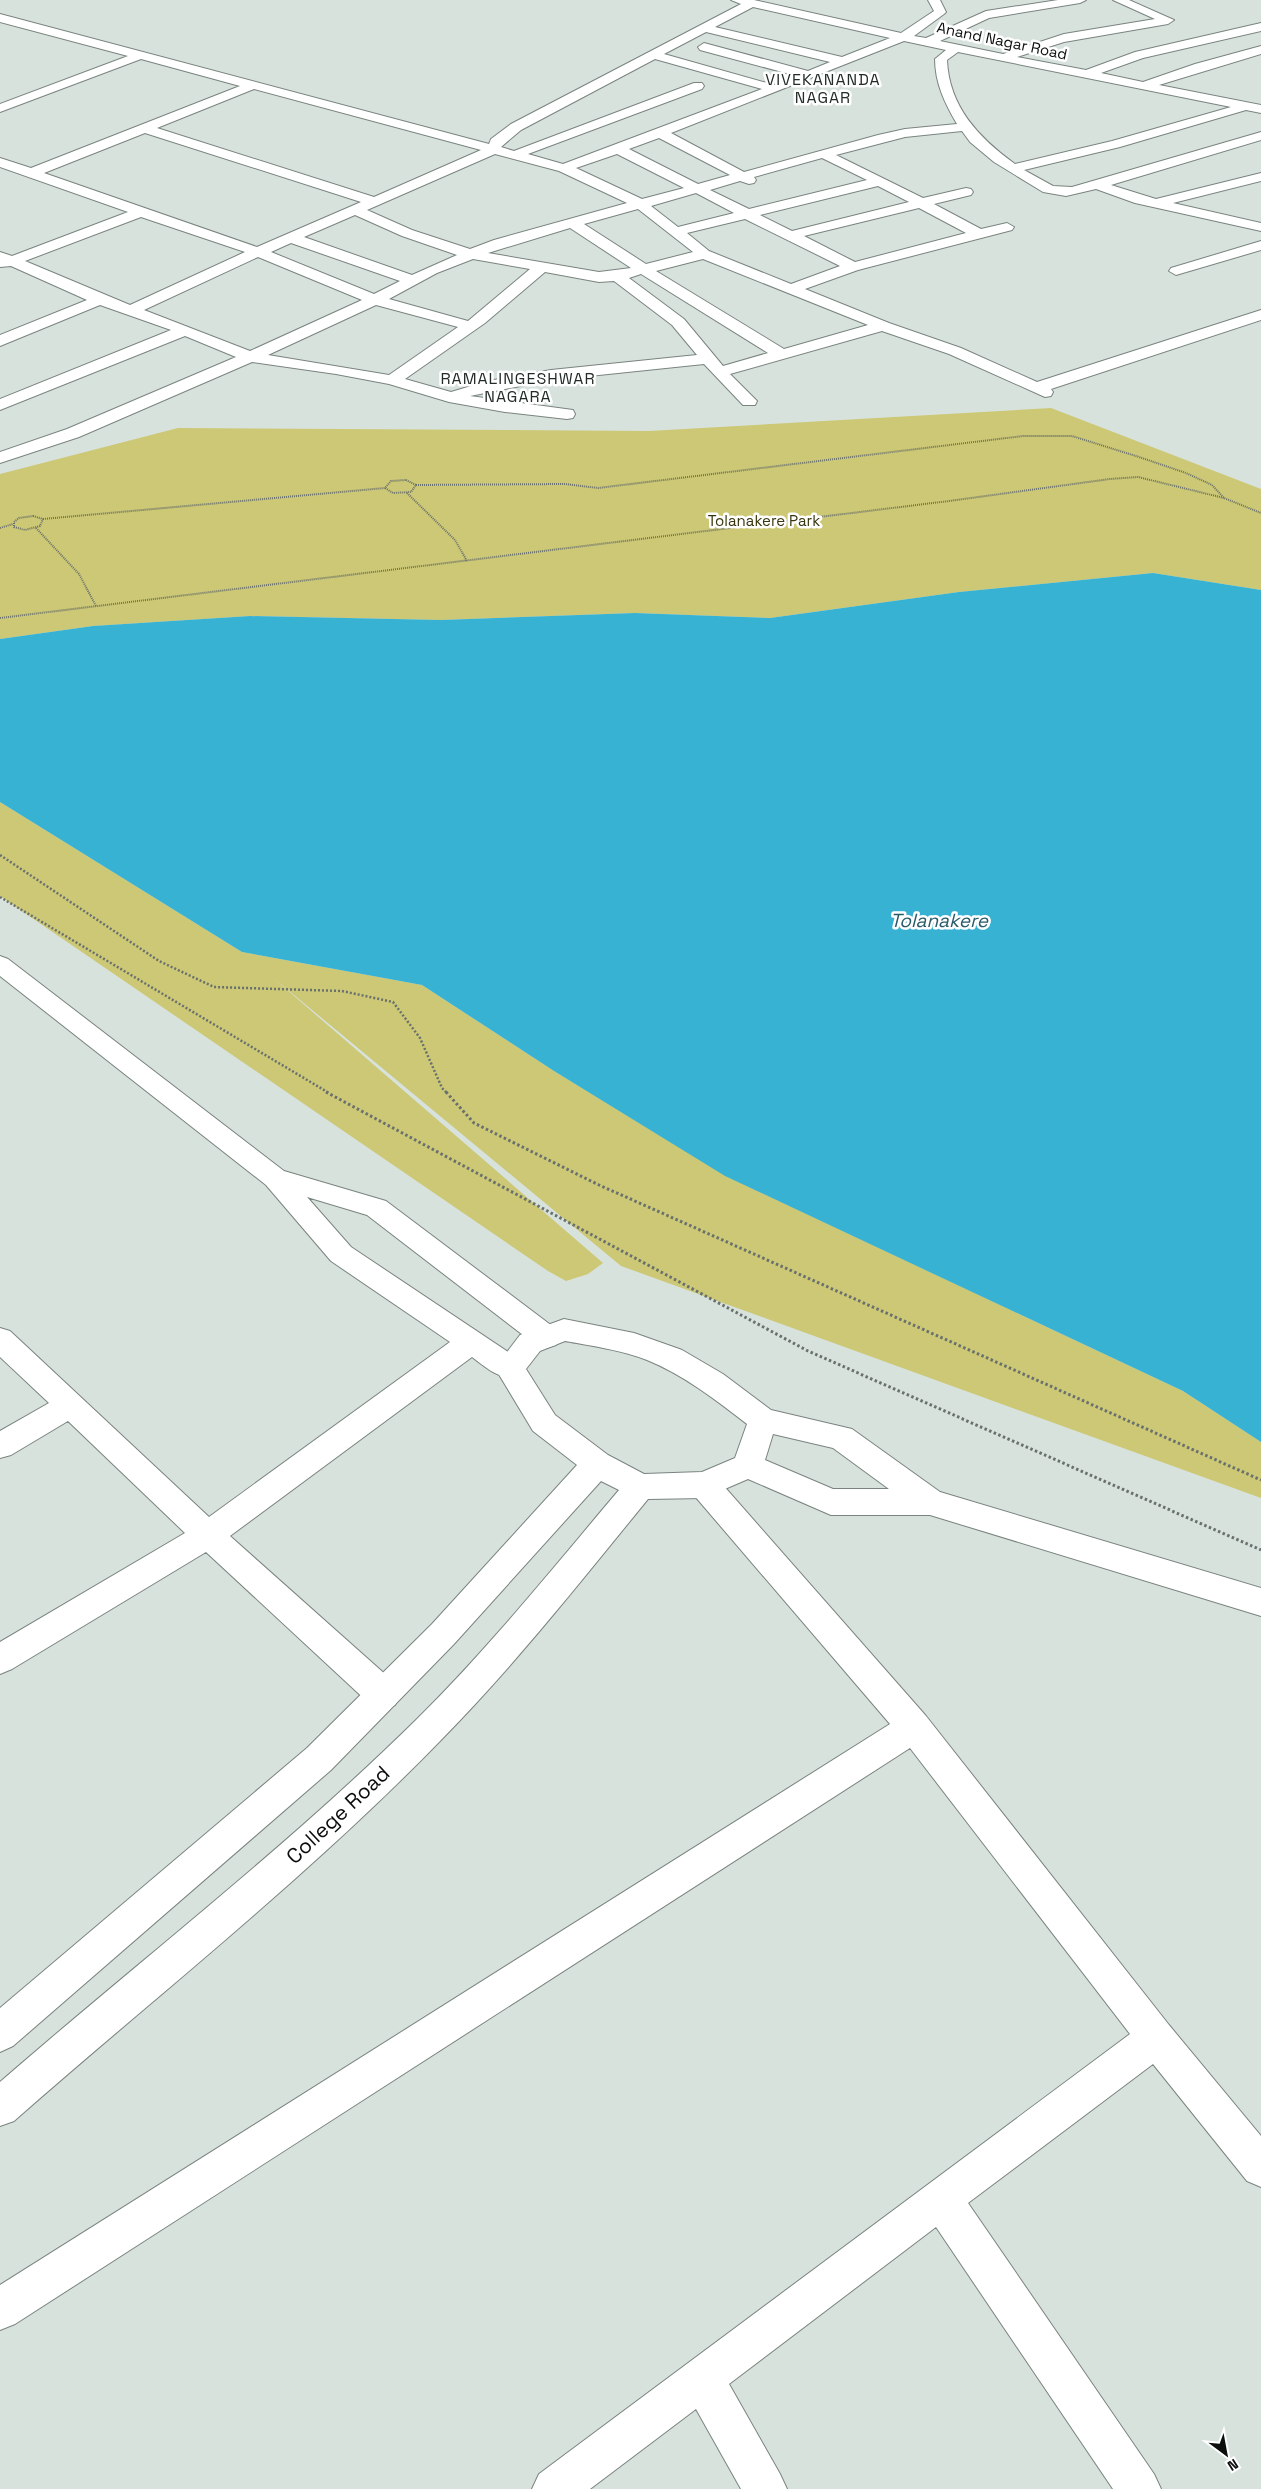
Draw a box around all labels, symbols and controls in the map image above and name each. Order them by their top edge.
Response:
street label: Anand Nagar Road [935,17,1069,64]
district label: VIVEKANANDA NAGAR [765,69,881,108]
district label: RAMALINGESHWAR NAGARA [441,368,596,407]
park label: Tolanakere Park [708,511,820,530]
water label: Tolanakere [890,908,989,933]
street label: College Road [280,1760,395,1870]
north arrow [1201,2429,1251,2479]
text: N [1224,2455,1242,2475]

